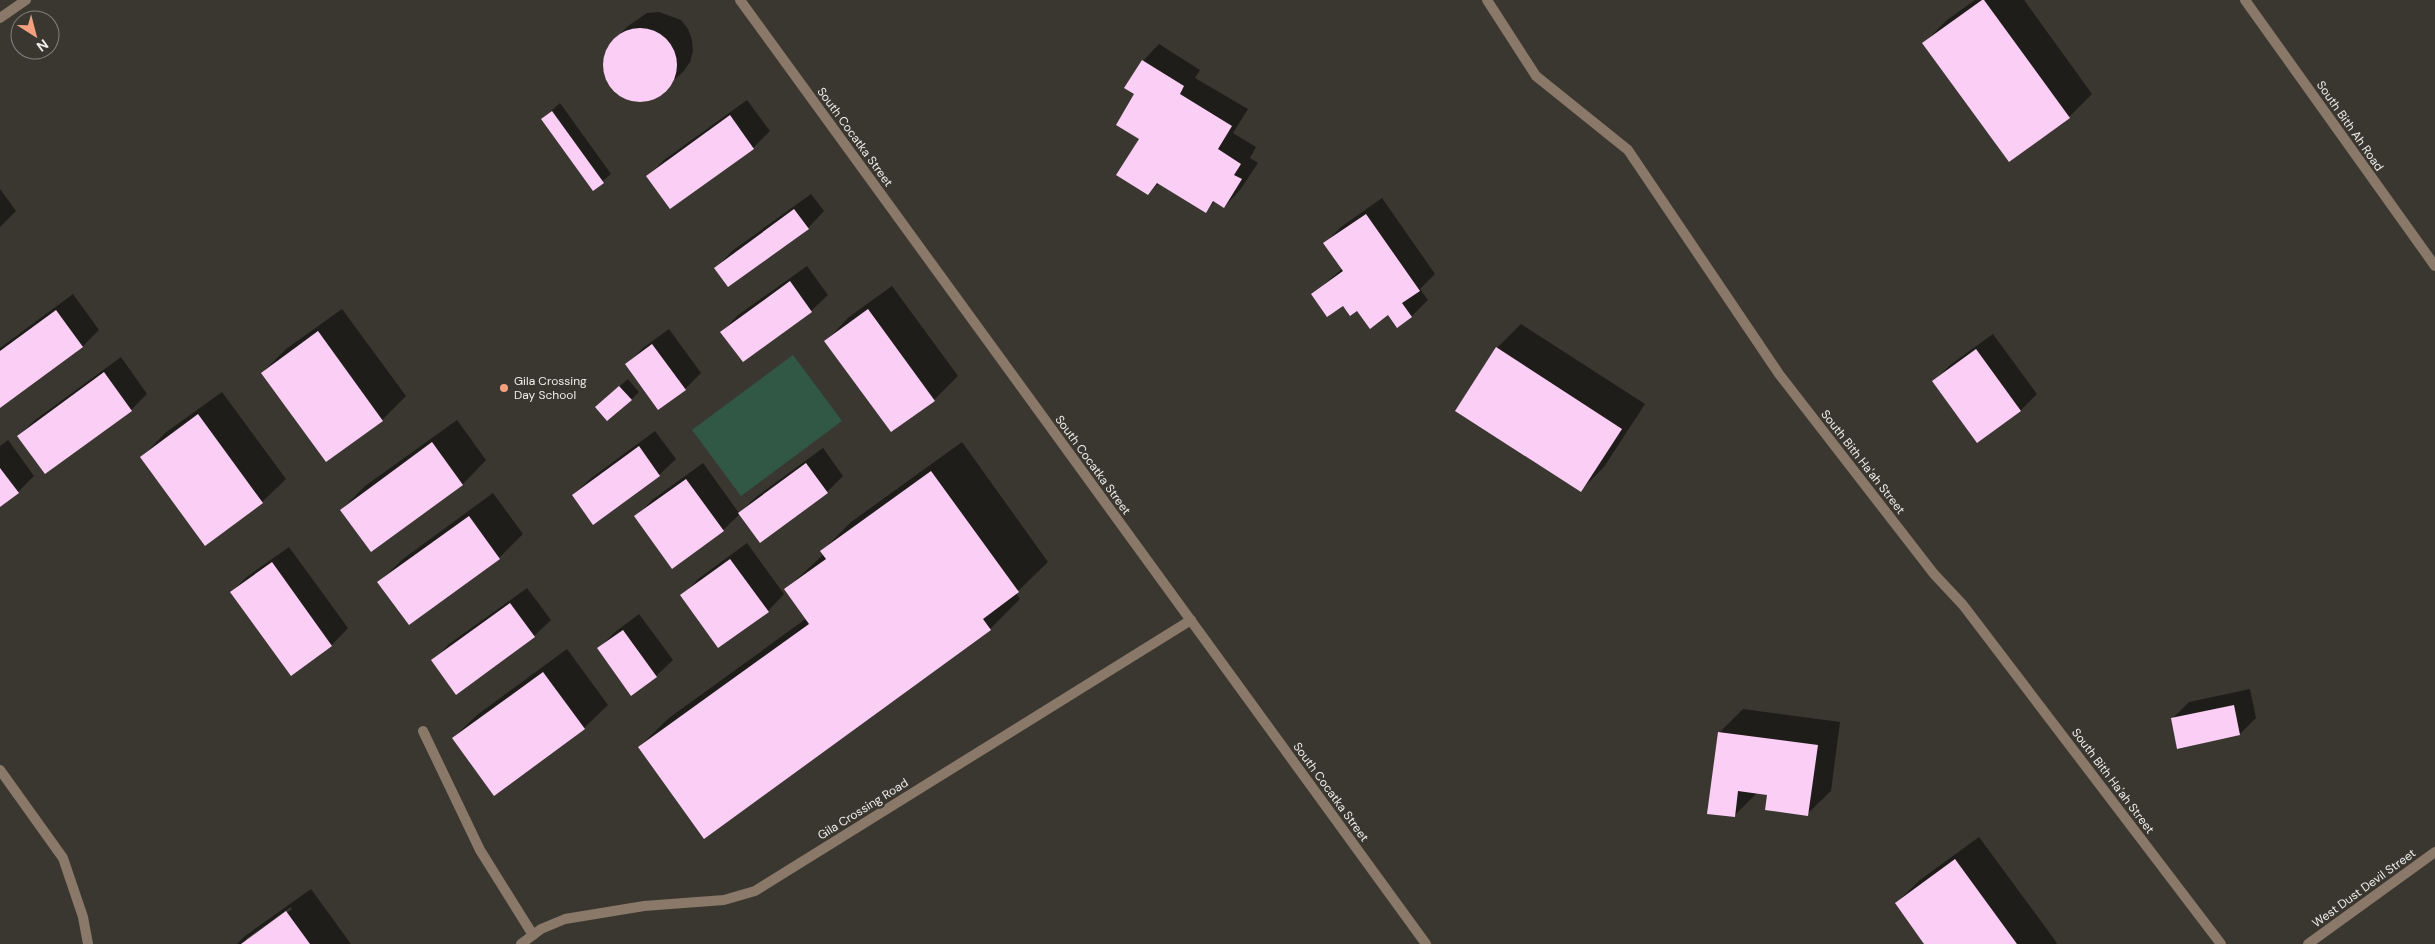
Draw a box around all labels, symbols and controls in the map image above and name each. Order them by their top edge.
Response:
north arrow [10,10,60,60]
text: N [33,35,52,56]
street label: South Bith Ah Road [2313,78,2387,174]
street label: South Cocatka Street [814,84,897,190]
place label: Gila Crossing Day School [514,373,587,403]
marker: Gila Crossing Day School [498,382,510,394]
street label: South Bith Ha'ah Street [1817,407,1909,518]
street label: South Cocatka Street [1052,412,1135,518]
street label: South Bith Ha'ah Street [2068,725,2158,837]
street label: South Cocatka Street [1290,739,1373,845]
street label: Gila Crossing Road [815,775,911,843]
street label: West Dust Devil Street [2309,845,2419,931]

